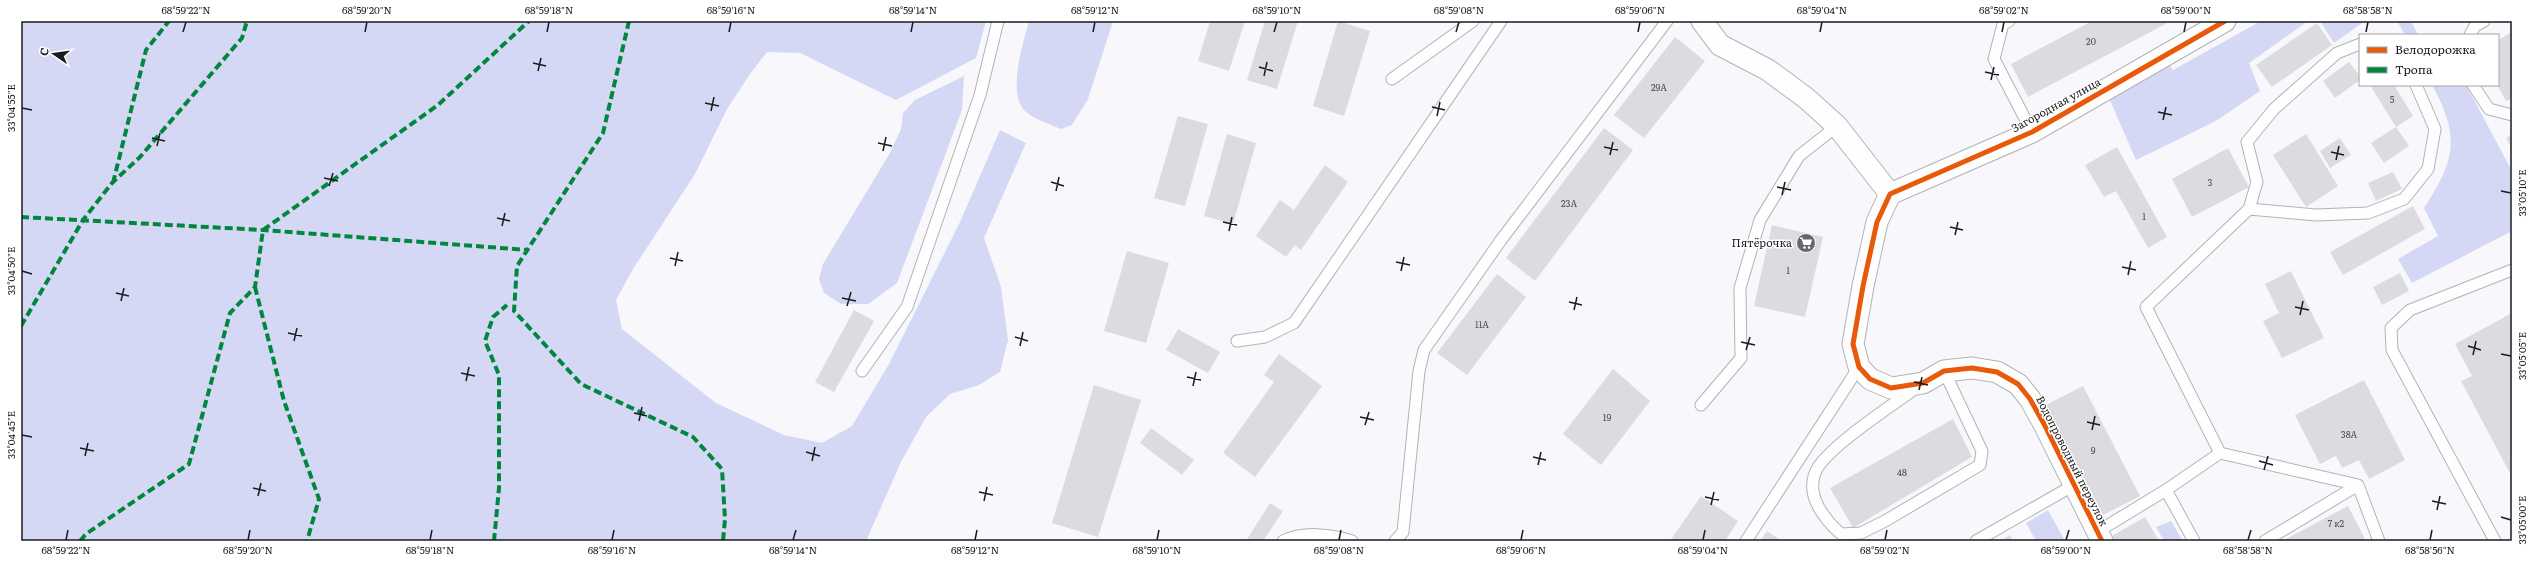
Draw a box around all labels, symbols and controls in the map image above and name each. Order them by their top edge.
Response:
text: 68°59'22"N [161,2,211,17]
text: 68°59'20"N [342,2,392,17]
text: 68°59'18"N [525,2,573,17]
text: 68°59'16"N [707,2,755,17]
text: 68°59'14"N [889,2,937,17]
text: 68°59'12"N [1071,2,1119,17]
text: 68°59'10"N [1253,2,1301,17]
text: 68°59'08"N [1434,2,1484,17]
text: 68°59'06"N [1615,2,1665,17]
text: 68°59'04"N [1797,2,1847,17]
text: 68°59'02"N [1979,2,2029,17]
text: 68°59'00"N [2161,2,2211,17]
text: 68°58'58"N [2343,2,2393,17]
north arrow [34,34,74,74]
house number: 20 [2086,34,2096,48]
legend [2359,34,2499,86]
text: Велодорожка [2395,40,2476,58]
text: С [35,46,52,57]
text: Тропа [2395,60,2433,78]
street label: Загородная улица [2008,73,2103,135]
house number: 29А [1651,80,1667,94]
text: 33°04'55"E [3,84,18,132]
house number: 5 [2390,92,2395,106]
text: 33°05'10"E [2514,169,2529,217]
house number: 3 [2208,175,2213,189]
house number: 23А [1561,196,1577,210]
house number: 1 [2142,209,2146,223]
supermarket icon: Пятёрочка [1795,232,1817,254]
place label: Пятёрочка [1731,234,1792,250]
text: 33°04'50"E [3,247,18,295]
house number: 1 [1786,263,1790,277]
house number: 11А [1475,317,1489,331]
text: 33°05'05"E [2514,332,2529,380]
street label: Водопроводный переулок [2033,393,2113,529]
house number: 19 [1603,410,1611,424]
text: 33°04'45"E [3,411,18,459]
house number: 38А [2341,427,2358,441]
house number: 9 [2091,443,2096,457]
house number: 48 [1897,465,1907,479]
text: 33°05'00"E [2514,496,2529,544]
house number: 7 к2 [2328,516,2345,530]
text: 68°59'22"N [41,542,91,557]
text: 68°59'20"N [223,542,273,557]
text: 68°59'18"N [406,542,454,557]
text: 68°59'16"N [588,542,636,557]
text: 68°59'14"N [769,542,817,557]
text: 68°59'12"N [951,542,999,557]
text: 68°59'10"N [1133,542,1181,557]
text: 68°59'08"N [1314,542,1364,557]
text: 68°59'06"N [1496,542,1546,557]
text: 68°59'04"N [1678,542,1728,557]
text: 68°59'02"N [1860,542,1910,557]
text: 68°59'00"N [2041,542,2091,557]
text: 68°58'58"N [2223,542,2273,557]
text: 68°58'56"N [2405,542,2455,557]

